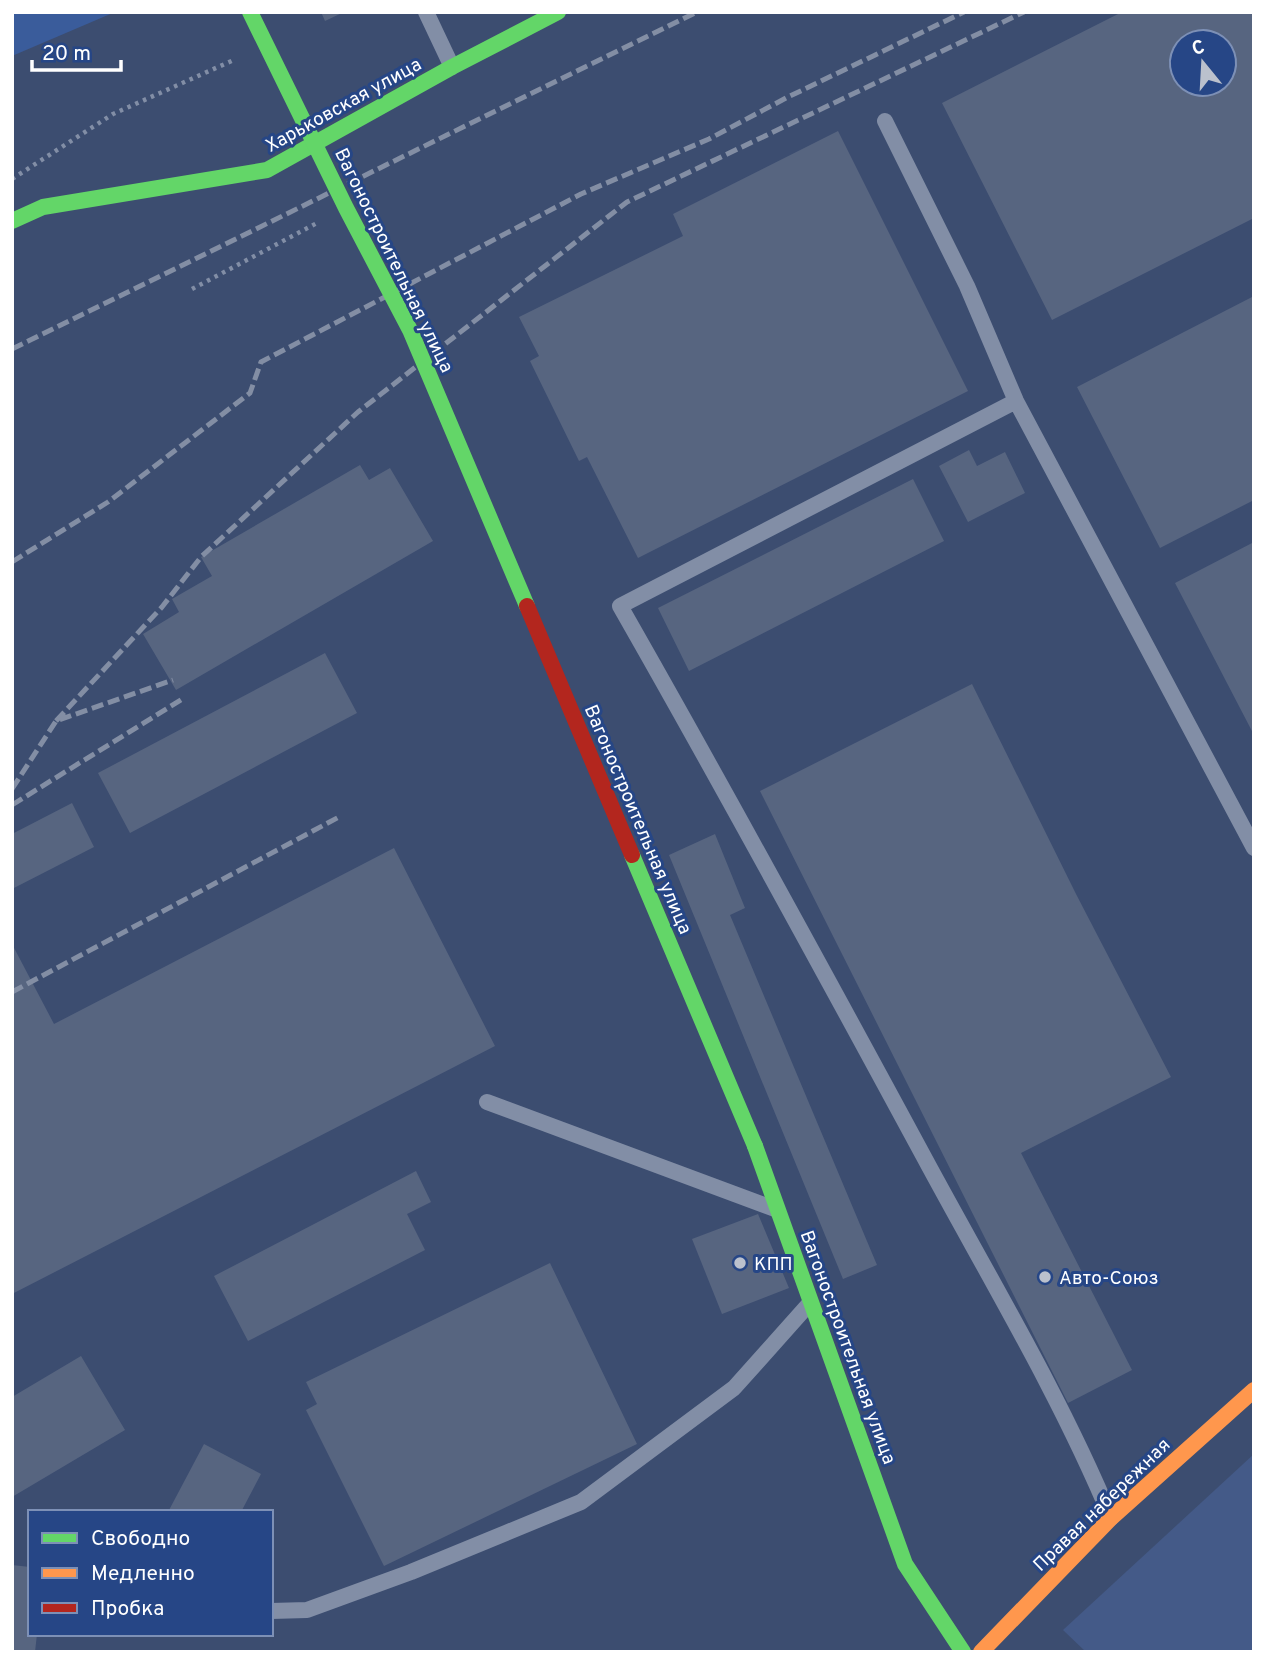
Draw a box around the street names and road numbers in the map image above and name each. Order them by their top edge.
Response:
street label: Харьковская улица [262,53,426,159]
street label: Вагоностроительная улица [328,145,458,377]
street label: Вагоностроительная улица [578,701,696,938]
street label: Вагоностроительная улица [794,1228,901,1468]
street label: Правая набережная [1029,1434,1176,1577]

